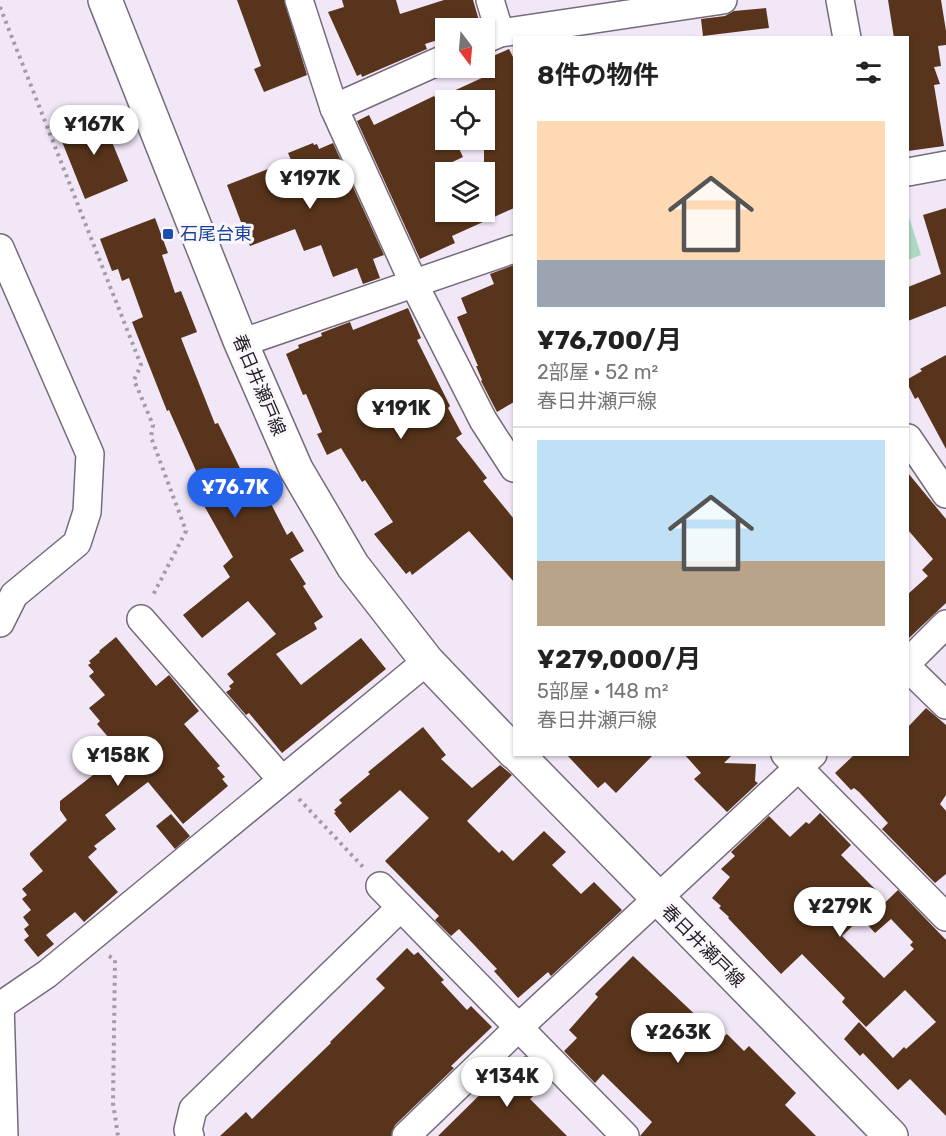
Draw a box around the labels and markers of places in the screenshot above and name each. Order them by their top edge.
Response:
pin: ¥167K [52,105,136,156]
pin: ¥197K [268,159,352,210]
place label: 石尾台東 [180,223,252,245]
marker: 石尾台東 [161,227,175,241]
pin: ¥191K [359,389,443,440]
pin: ¥76.7K [186,468,284,519]
pin: ¥158K [76,736,160,787]
pin: ¥279K [798,887,882,938]
pin: ¥263K [636,1013,720,1064]
pin: ¥134K [465,1057,549,1108]

